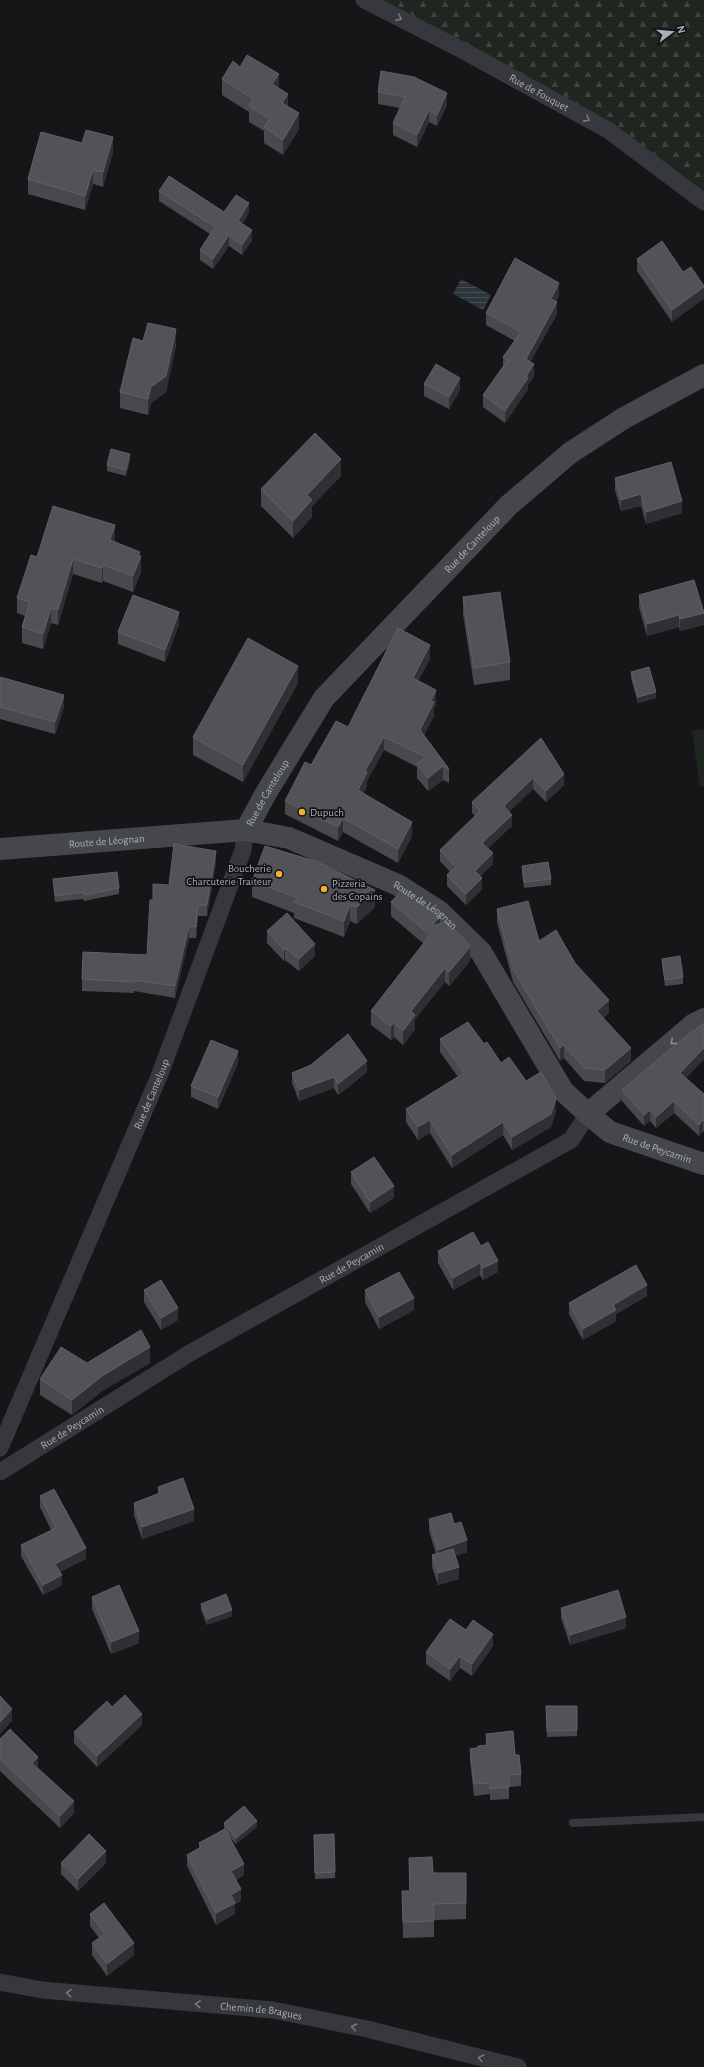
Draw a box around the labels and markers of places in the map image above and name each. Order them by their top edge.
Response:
marker: Dupuch [297,807,307,817]
place label: Dupuch [310,807,344,818]
place label: Boucherie Charcuterie Traiteur [186,863,271,887]
marker: Boucherie Charcuterie Traiteur [274,869,284,879]
place label: Pizzeria des Copains [332,878,383,902]
marker: Pizzeria des Copains [319,884,329,894]

